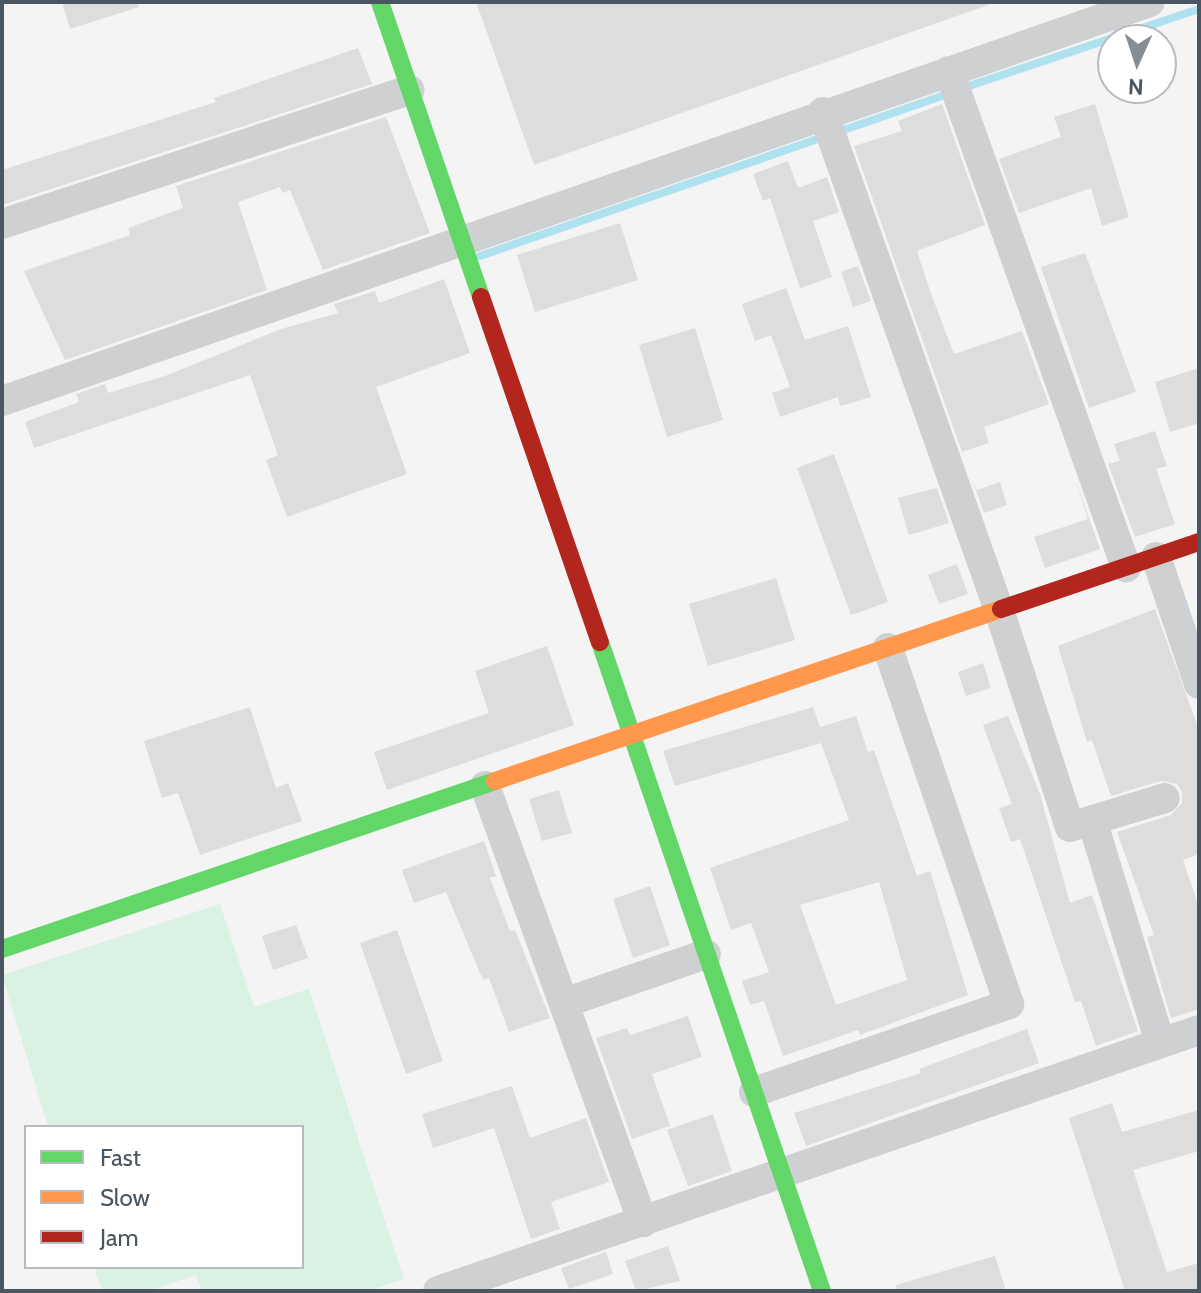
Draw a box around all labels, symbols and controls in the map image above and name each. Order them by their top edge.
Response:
north arrow [1097,24,1177,104]
text: N [1127,73,1144,100]
legend [24,1125,304,1269]
text: Fast [100,1143,141,1172]
text: Slow [100,1183,150,1212]
text: Jam [100,1223,138,1252]

